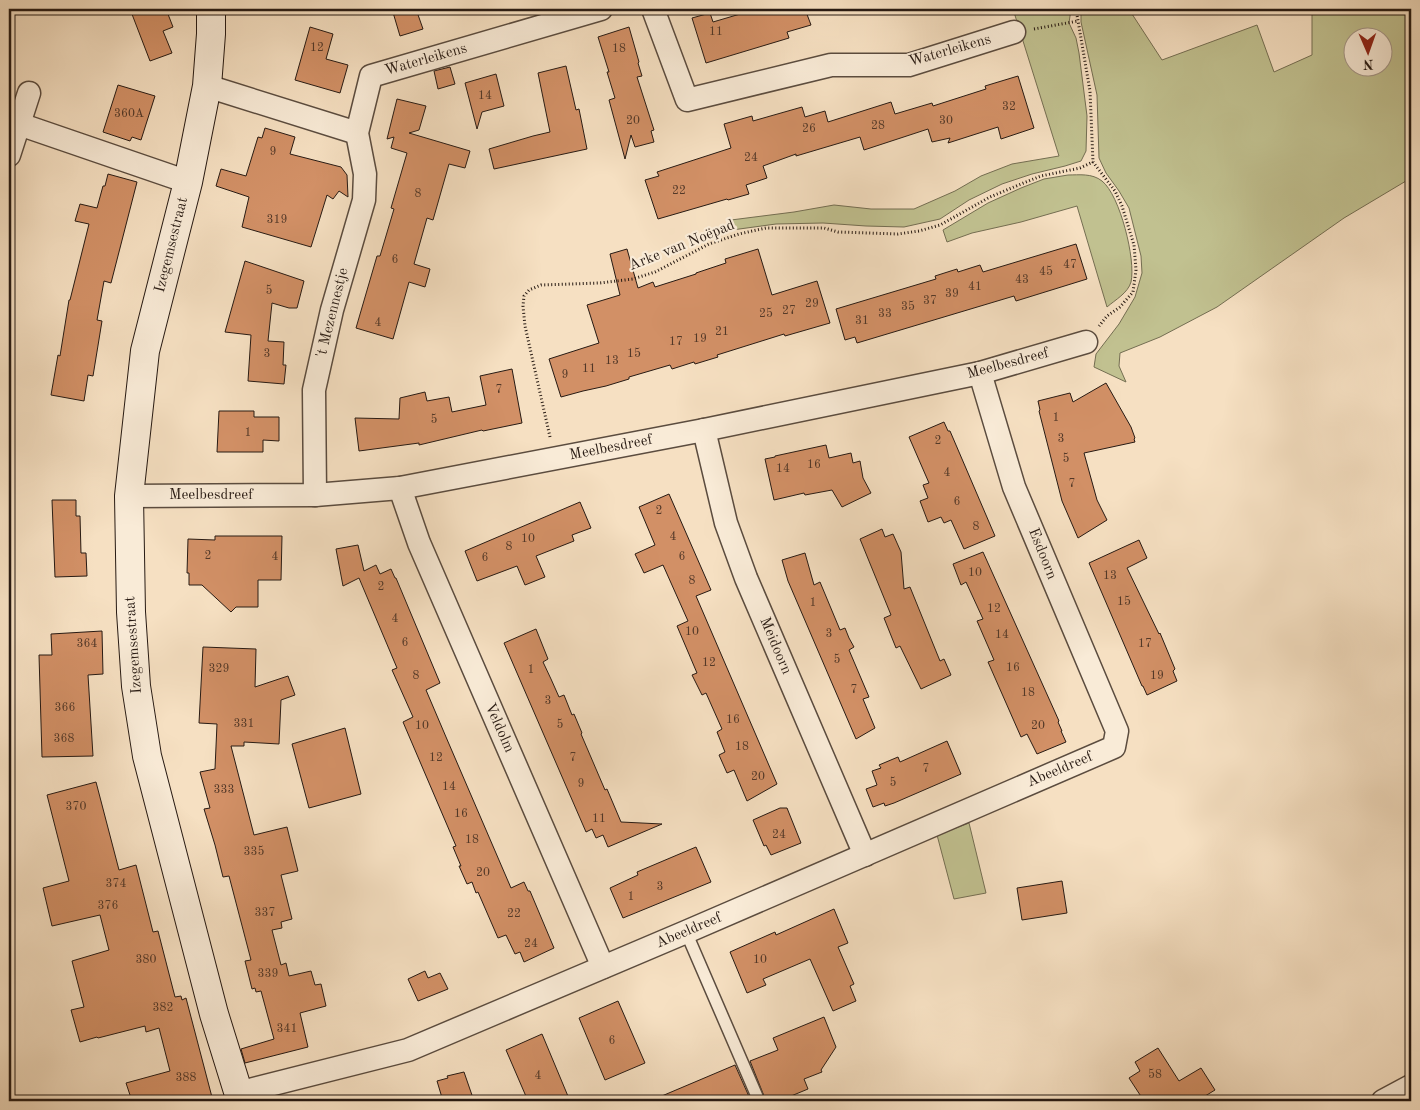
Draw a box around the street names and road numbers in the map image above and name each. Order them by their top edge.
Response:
street label: Waterleikens [907,32,993,70]
street label: Waterleikens [383,41,469,79]
street label: Izegemsestraat [153,196,191,294]
street label: Arke van Noëpad [627,218,737,274]
street label: 't Mezennestje [315,266,351,360]
street label: Meelbesdreef [965,346,1052,382]
street label: Meelbesdreef [568,432,655,463]
street label: Meelbesdreef [169,488,254,503]
street label: Esdoorn [1025,526,1059,582]
street label: Izegemsestraat [123,596,145,694]
street label: Meidoorn [756,615,794,677]
street label: Veldolm [482,701,517,755]
street label: Abeeldreef [1025,749,1096,791]
street label: Abeeldreef [654,910,725,952]

